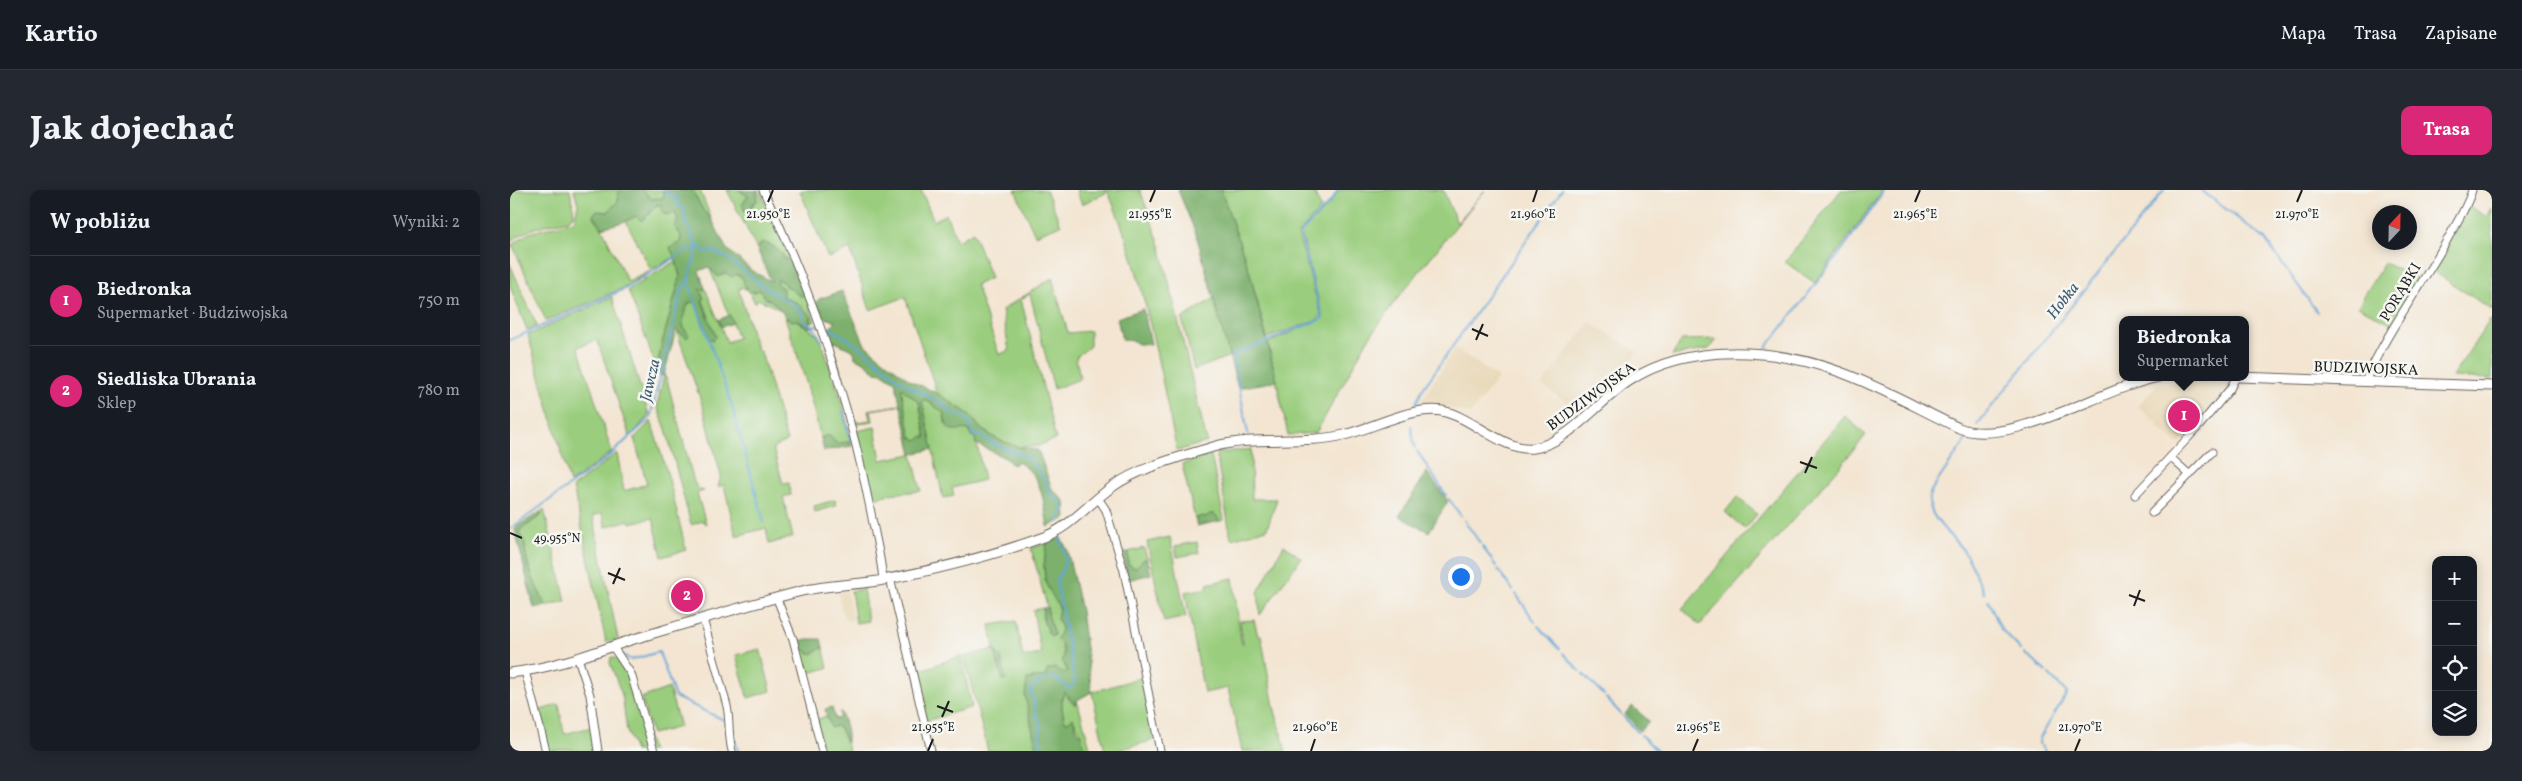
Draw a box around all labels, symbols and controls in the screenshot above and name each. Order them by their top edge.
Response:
text: Kartio [25,18,98,52]
text: Mapa [2281,22,2326,47]
text: Trasa [2354,22,2397,47]
text: Zapisane [2425,22,2497,47]
text: Jak dojechać [30,106,234,154]
button: Trasa [2401,106,2492,155]
north arrow [2372,205,2417,250]
text: 21.950°E [746,207,790,223]
text: 21.955°E [1128,207,1172,223]
text: 21.960°E [1510,207,1556,223]
text: 21.965°E [1893,207,1937,223]
text: 21.970°E [2275,207,2319,223]
text: W pobliżu [50,208,150,237]
text: Wyniki: 2 [392,212,460,234]
street label: PORĄBKI [2375,259,2427,326]
text: Biedronka [97,277,192,303]
water label: Hobka [2042,278,2085,324]
text: 1 [63,290,69,312]
text: 750 m [418,290,460,312]
text: Supermarket · Budziwojska [97,303,288,325]
popup [2119,316,2249,381]
text: Biedronka [2137,325,2231,351]
text: Supermarket [2137,351,2229,373]
water label: Jawcza [635,357,667,406]
street label: BUDZIWOJSKA [2313,357,2419,382]
street label: BUDZIWOJSKA [1543,358,1641,437]
text: Siedliska Ubrania [97,367,256,393]
text: 2 [62,380,70,402]
text: 780 m [418,380,460,402]
text: Sklep [97,393,136,415]
pin: 1 [2168,397,2200,435]
text: 49.955°N [534,531,581,547]
map controls [2432,556,2477,736]
button: + [2432,556,2477,601]
your location [1448,564,1474,590]
pin: 2 [671,577,703,615]
button: − [2432,601,2477,646]
button: locate [2432,646,2477,691]
button: layers [2432,691,2477,736]
text: 21.955°E [911,720,955,736]
text: 21.960°E [1292,720,1338,736]
text: 21.965°E [1676,720,1720,736]
text: 21.970°E [2058,720,2102,736]

